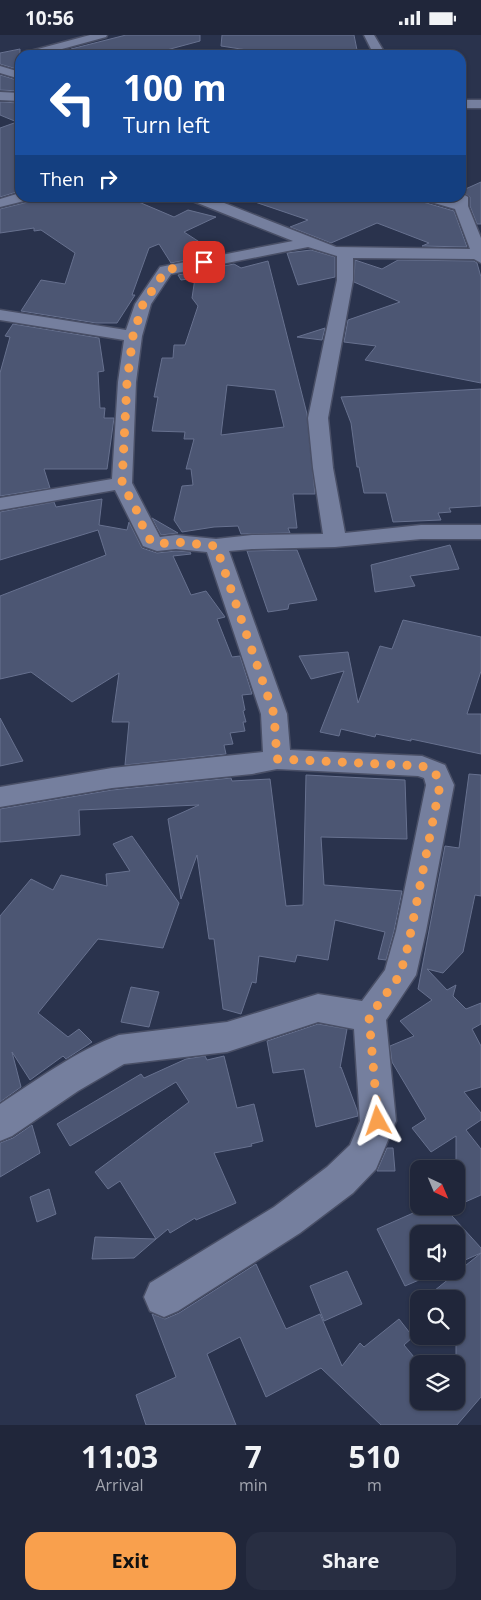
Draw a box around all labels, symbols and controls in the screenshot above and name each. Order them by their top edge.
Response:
text: 10:56 [25,5,74,31]
text: 100 m [123,64,227,111]
icon: left [40,70,105,135]
text: Turn left [123,109,210,139]
icon: right [94,165,122,193]
text: Then [40,166,84,192]
pin [183,241,225,283]
icon: arrive [190,248,218,276]
position arrow [351,1094,403,1146]
north arrow [410,1160,465,1215]
map controls [410,1160,465,1410]
button: sound [410,1225,465,1280]
button: search [410,1290,465,1345]
button: layers [410,1355,465,1410]
text: 11:03 [81,1436,158,1477]
text: 7 [245,1436,262,1477]
text: 510 [349,1436,400,1477]
text: Arrival [95,1474,144,1496]
text: min [239,1474,268,1496]
text: m [367,1474,382,1496]
button: Exit [25,1532,236,1590]
button: Share [246,1532,456,1590]

